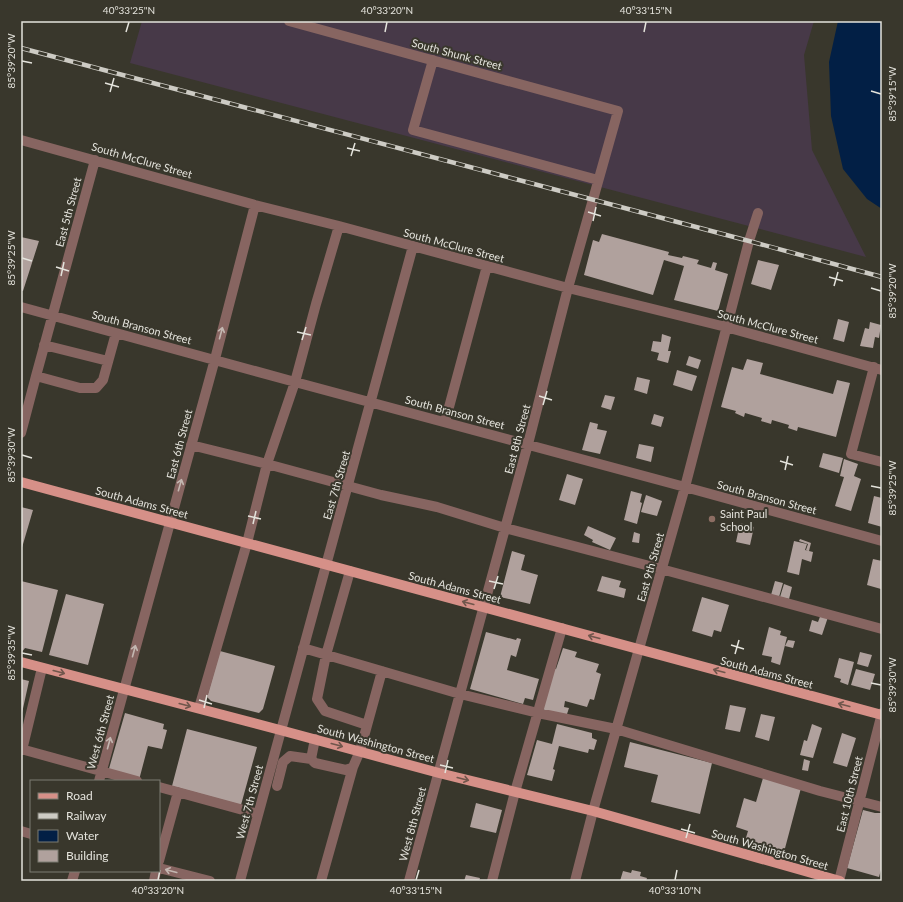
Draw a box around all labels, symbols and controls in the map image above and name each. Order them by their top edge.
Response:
text: 40°33'25"N [103,4,155,16]
text: 40°33'20"N [361,4,413,16]
text: 40°33'15"N [620,4,672,16]
text: 85°39'20"W [5,33,17,89]
street label: South Shunk Street [410,36,504,72]
text: 85°39'15"W [886,66,898,122]
street label: South McClure Street [90,139,194,181]
street label: East 5th Street [52,176,84,248]
street label: South McClure Street [402,225,506,265]
text: 85°39'25"W [5,230,17,286]
text: 85°39'20"W [886,263,898,319]
street label: South McClure Street [716,306,820,346]
street label: South Branson Street [91,307,193,347]
one-way arrow [218,327,226,340]
street label: South Branson Street [404,392,506,432]
street label: East 8th Street [501,403,533,475]
street label: East 6th Street [163,408,195,480]
text: 85°39'30"W [5,427,17,483]
street label: East 7th Street [320,449,352,521]
text: 85°39'25"W [886,460,898,516]
street label: South Branson Street [716,477,818,517]
one-way arrow [177,479,184,492]
street label: South Adams Street [94,483,190,521]
place label: Saint Paul School [720,507,767,533]
marker: Saint Paul School [707,514,717,524]
street label: East 9th Street [634,531,666,603]
street label: South Adams Street [407,568,503,606]
one-way arrow [462,599,475,606]
text: 85°39'35"W [5,625,17,681]
one-way arrow [587,632,600,640]
one-way arrow [131,645,138,658]
street label: South Adams Street [719,653,815,691]
text: 85°39'30"W [886,657,898,713]
one-way arrow [713,667,726,674]
one-way arrow [52,669,65,676]
street label: West 6th Street [84,693,116,771]
one-way arrow [178,701,191,709]
one-way arrow [838,701,851,708]
street label: South Washington Street [316,721,436,765]
one-way arrow [106,737,113,750]
one-way arrow [331,742,344,749]
street label: East 10th Street [833,755,865,833]
street label: West 7th Street [233,763,265,841]
one-way arrow [456,775,469,783]
legend [30,780,160,872]
street label: West 8th Street [396,785,428,863]
text: Road [66,788,93,803]
text: Railway [66,808,107,823]
street label: South Washington Street [710,826,830,872]
text: Water [66,828,99,843]
text: Building [66,848,109,863]
one-way arrow [165,866,178,874]
text: 40°33'20"N [132,884,184,896]
text: 40°33'15"N [390,884,442,896]
text: 40°33'10"N [649,884,701,896]

